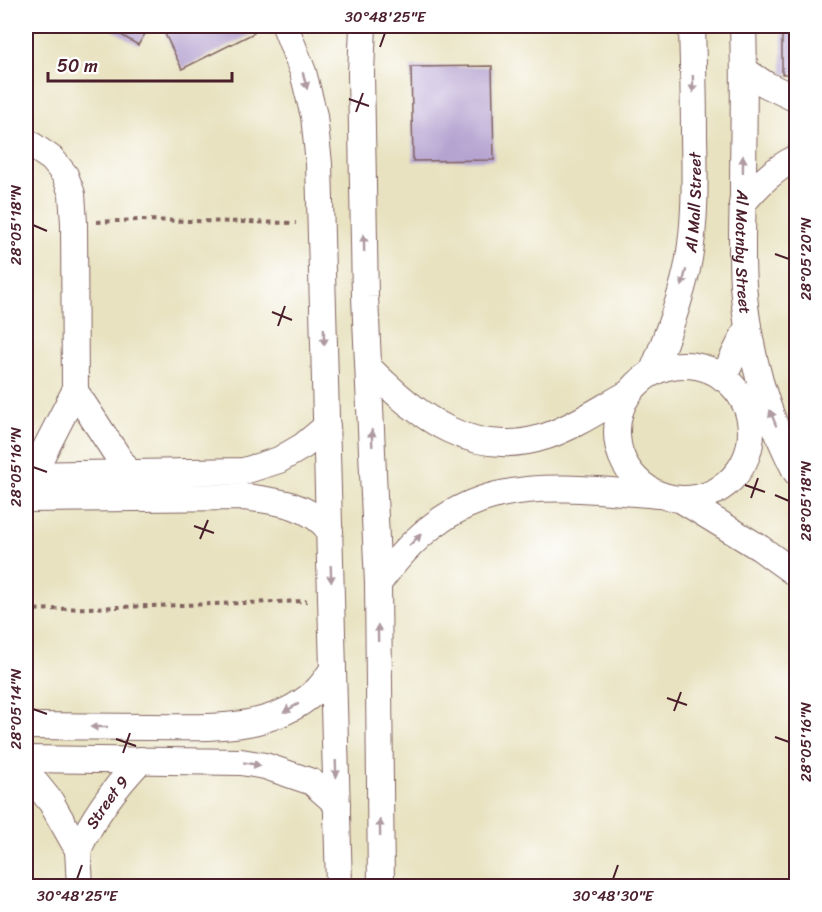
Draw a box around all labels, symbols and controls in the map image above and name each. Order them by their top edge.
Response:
text: 30°48'25"E [345,4,427,30]
scale bar [48,45,232,83]
text: 50 m [57,50,98,82]
one-way arrow [301,72,310,90]
one-way arrow [689,74,698,93]
street label: Al Mall Street [675,151,709,255]
one-way arrow [738,155,748,174]
text: 28°05'18"N [3,184,29,265]
street label: Al Motnby Street [727,189,760,316]
text: 28°05'20"N [793,217,819,301]
one-way arrow [359,234,369,253]
one-way arrow [679,269,689,287]
one-way arrow [320,327,329,346]
one-way arrow [768,409,778,427]
text: 28°05'16"N [3,426,29,507]
one-way arrow [367,429,377,448]
text: 28°05'18"N [793,460,819,541]
one-way arrow [408,533,422,547]
one-way arrow [326,564,336,583]
one-way arrow [373,624,383,643]
text: 28°05'14"N [3,668,29,749]
text: 28°05'16"N [793,701,819,782]
one-way arrow [282,703,299,713]
one-way arrow [89,722,108,731]
one-way arrow [332,759,341,778]
one-way arrow [242,760,261,769]
street label: Street 9 [77,768,136,834]
one-way arrow [375,819,385,838]
text: 30°48'25"E [37,883,119,909]
text: 30°48'30"E [573,883,655,909]

